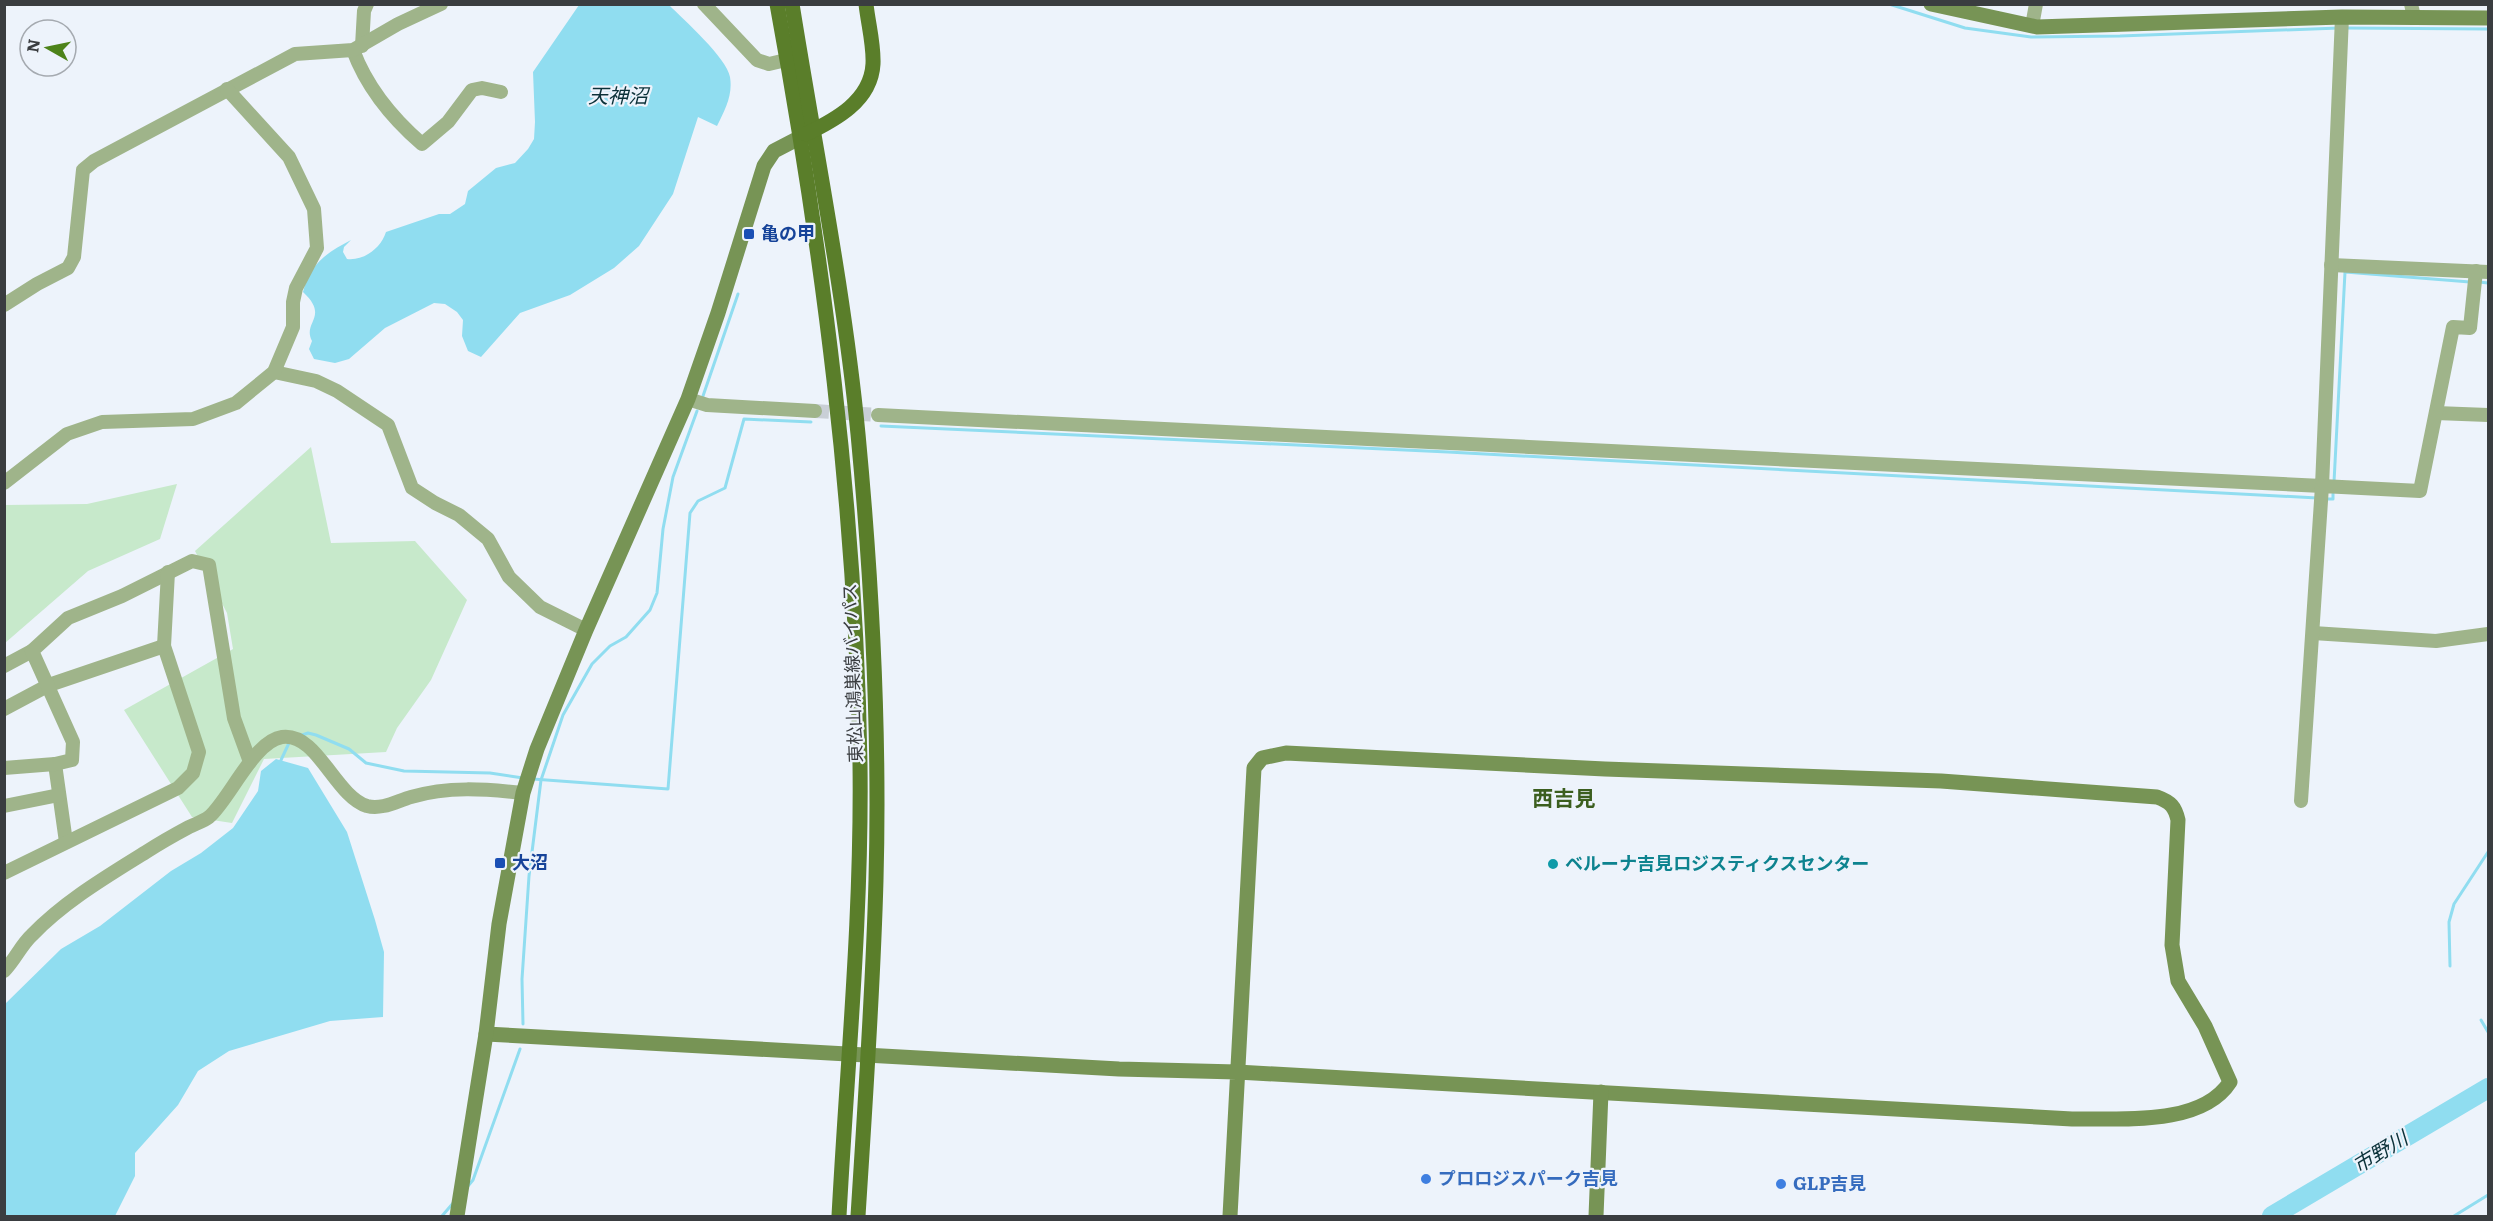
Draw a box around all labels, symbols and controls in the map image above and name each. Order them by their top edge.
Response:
north arrow [18,18,78,78]
text: N [19,37,45,54]
water label: 天神沼 [588,79,651,109]
place label: 亀の甲 [761,219,815,246]
marker: 亀の甲 [742,227,756,241]
street label: 東松山鴻巣線バイパス [835,583,868,763]
district label: 西吉見 [1533,781,1596,812]
place label: 大沼 [512,848,548,875]
place label: ベルーナ吉見ロジスティクスセンター [1565,849,1869,876]
marker: 大沼 [493,856,507,870]
marker: ベルーナ吉見ロジスティクスセンター [1546,857,1560,871]
water label: 市野川 [2346,1121,2414,1179]
place label: プロロジスパーク吉見 [1438,1164,1618,1191]
place label: GLP吉見 [1793,1169,1866,1196]
marker: プロロジスパーク吉見 [1419,1172,1433,1186]
marker: GLP吉見 [1774,1177,1788,1191]

